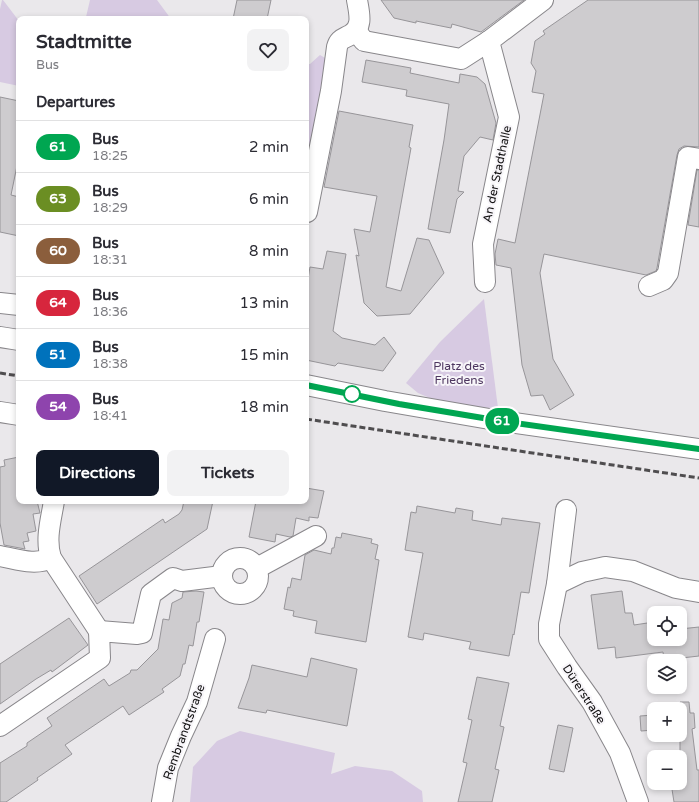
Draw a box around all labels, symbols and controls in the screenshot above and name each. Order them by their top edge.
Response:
button: heart [247,29,289,71]
text: Stadtmitte [36,31,132,53]
text: Bus [36,57,59,73]
text: Departures [36,93,115,111]
street label: An der Stadthalle [480,124,514,224]
text: Bus [92,130,119,148]
text: 61 [49,138,67,155]
text: 2 min [249,138,289,156]
text: 18:25 [92,148,128,164]
text: Bus [92,182,119,200]
text: 63 [49,190,67,207]
text: 6 min [249,190,289,208]
text: 18:29 [92,200,128,216]
text: Bus [92,234,119,252]
text: 60 [49,242,67,259]
text: 8 min [249,242,289,260]
text: 18:31 [92,252,128,268]
text: Bus [92,286,119,304]
text: 64 [49,294,67,311]
text: 13 min [240,294,289,312]
text: 18:36 [92,304,128,320]
text: Bus [92,338,119,356]
text: 51 [49,346,67,363]
text: 15 min [240,346,289,364]
text: 18:38 [92,356,128,372]
park label: Platz des Friedens [433,359,485,387]
unlabelled marker [343,385,361,403]
text: Bus [92,390,119,408]
text: 54 [49,398,67,415]
text: 18 min [240,398,289,416]
text: 18:41 [92,408,128,424]
line badge: 61 [484,408,520,434]
text: 61 [493,412,511,429]
button: Directions [36,450,159,496]
button: Tickets [167,450,289,496]
map controls [647,606,687,790]
button: locate [647,606,687,646]
button: layers [647,654,687,694]
street label: Dürerstraße [560,662,608,726]
street label: Rembrandtstraße [160,682,208,782]
button: + [647,702,687,742]
button: − [647,750,687,790]

